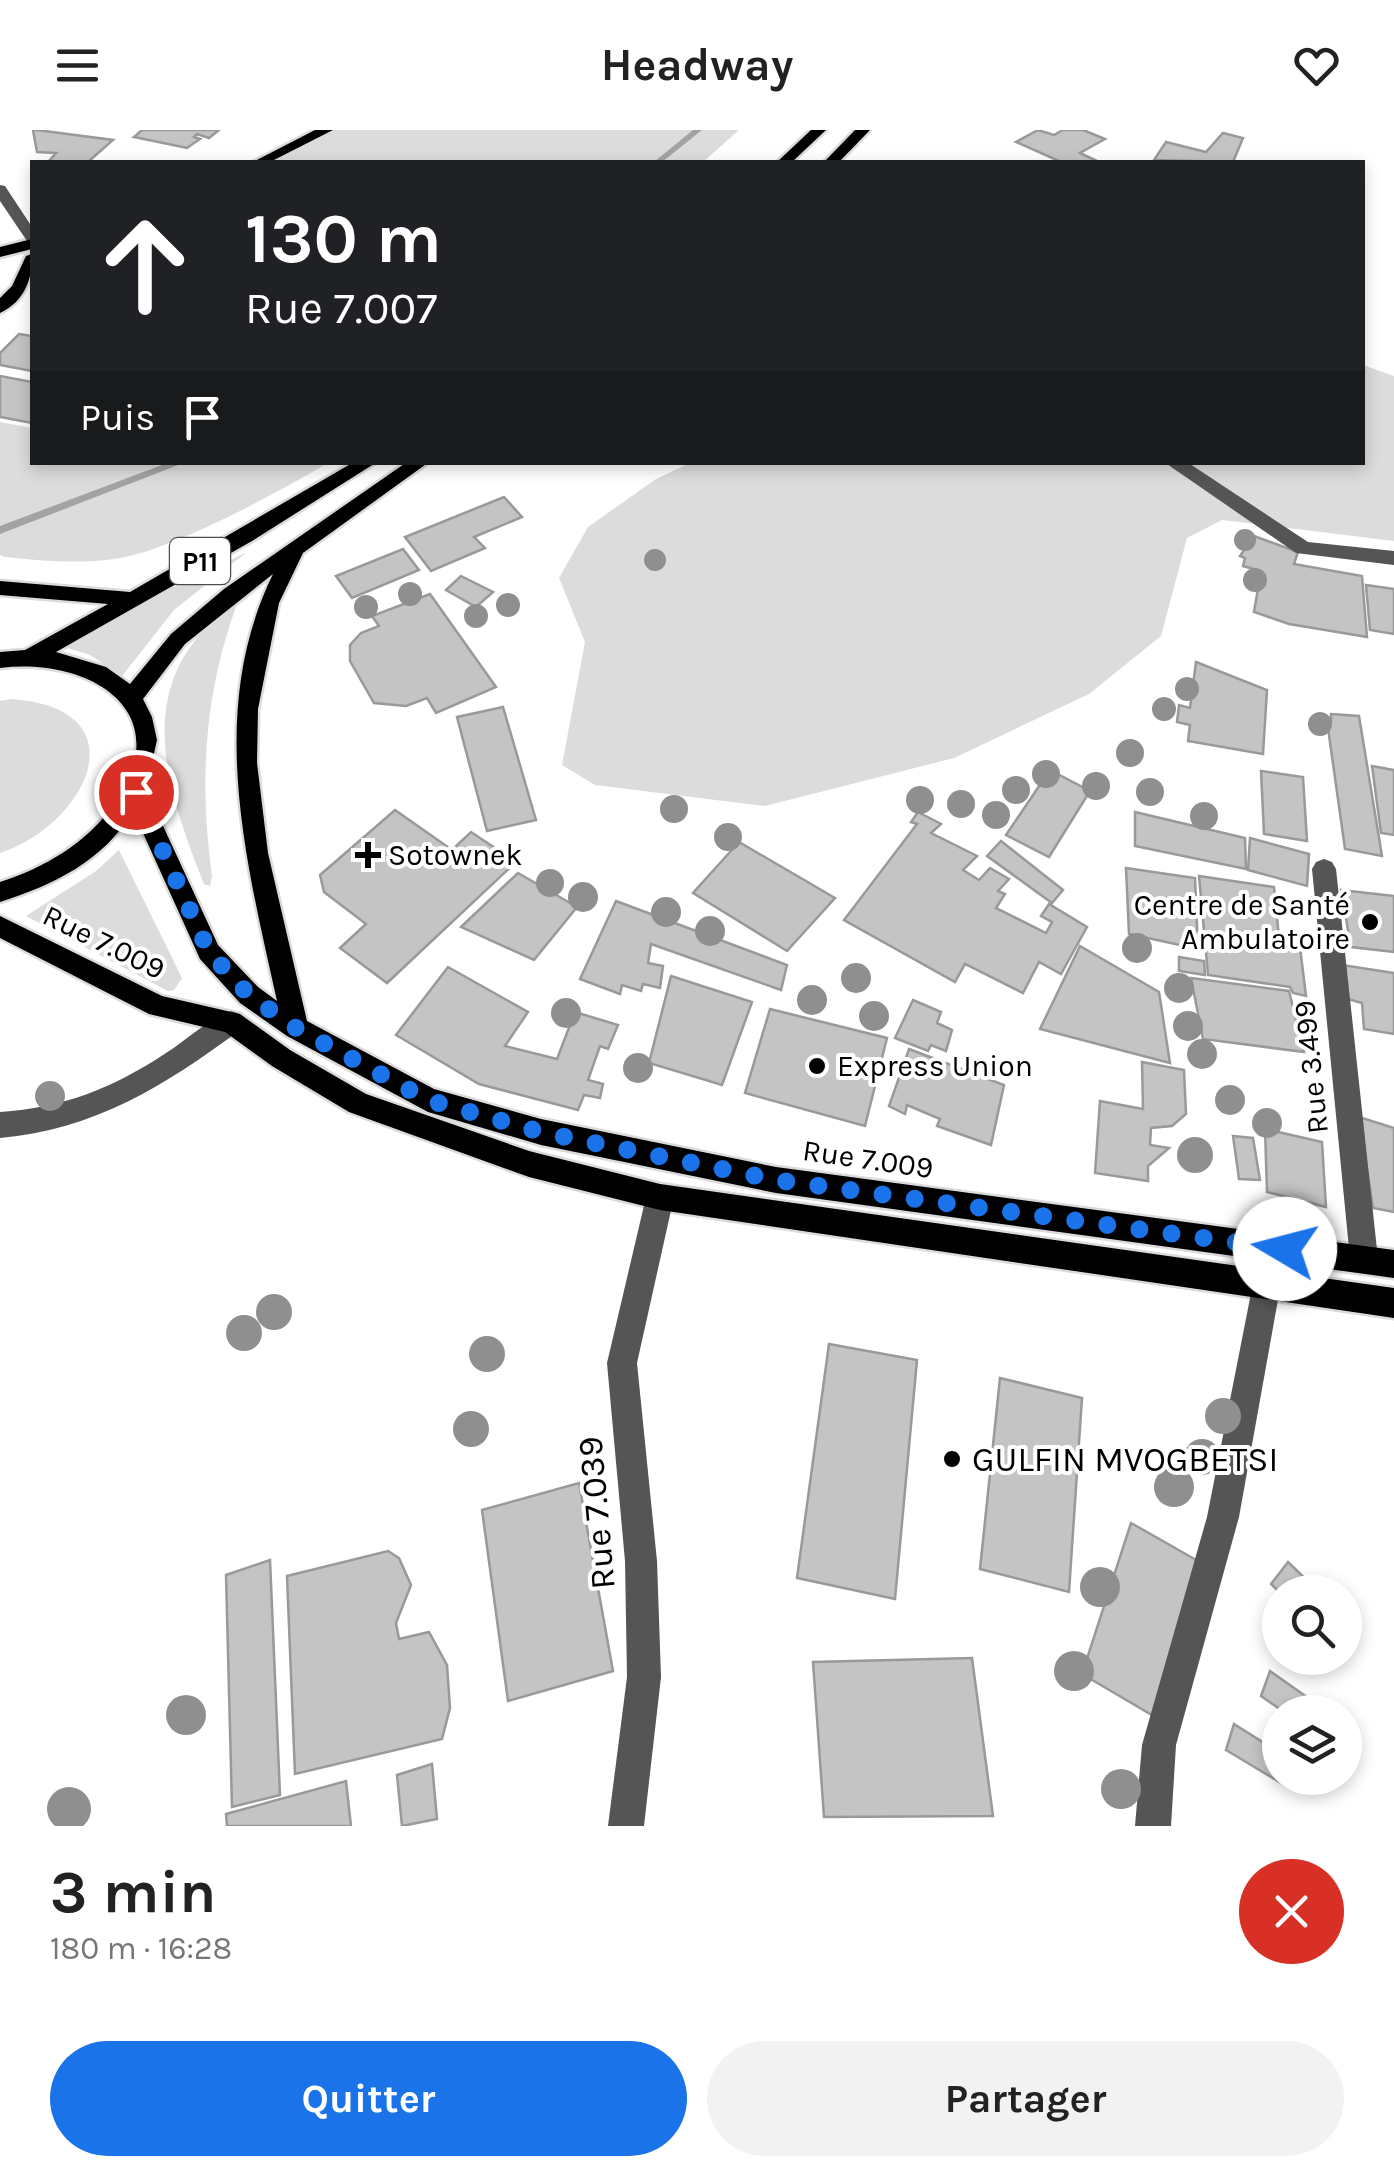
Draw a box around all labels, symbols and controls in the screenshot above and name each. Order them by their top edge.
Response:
icon: menu [50,38,105,93]
icon: heart [1289,38,1344,93]
text: Headway [601,39,793,91]
text: 130 m [245,198,442,280]
icon: ahead [80,200,210,330]
text: Rue 7.007 [245,282,437,334]
icon: arrive [175,390,230,445]
text: Puis [80,395,155,440]
road number: P11 [170,538,230,584]
pin [94,750,179,835]
icon: arrive [109,765,164,820]
place label: Sotownek [388,837,522,873]
marker: Sotownek [357,844,379,866]
place label: Centre de Santé Ambulatoire [1134,887,1350,957]
street label: Rue 7.009 [37,897,171,987]
marker: Centre de Santé Ambulatoire [1359,911,1381,933]
street label: Rue 3.499 [1286,999,1336,1135]
place label: Express Union [837,1048,1033,1084]
marker: Express Union [806,1055,828,1077]
street label: Rue 7.009 [800,1132,936,1186]
position arrow [1233,1197,1337,1301]
street label: Rue 7.039 [569,1435,624,1591]
place label: GULFIN MVOGBETSI [972,1439,1278,1480]
marker: GULFIN MVOGBETSI [941,1448,963,1470]
map controls [1262,1575,1362,1795]
button: search [1262,1575,1362,1675]
button: layers [1262,1695,1362,1795]
text: 3 min [50,1857,217,1927]
button: close [1239,1859,1344,1964]
text: 180 m · 16:28 [50,1930,232,1967]
button: Quitter [50,2041,687,2156]
button: Partager [707,2041,1344,2156]

